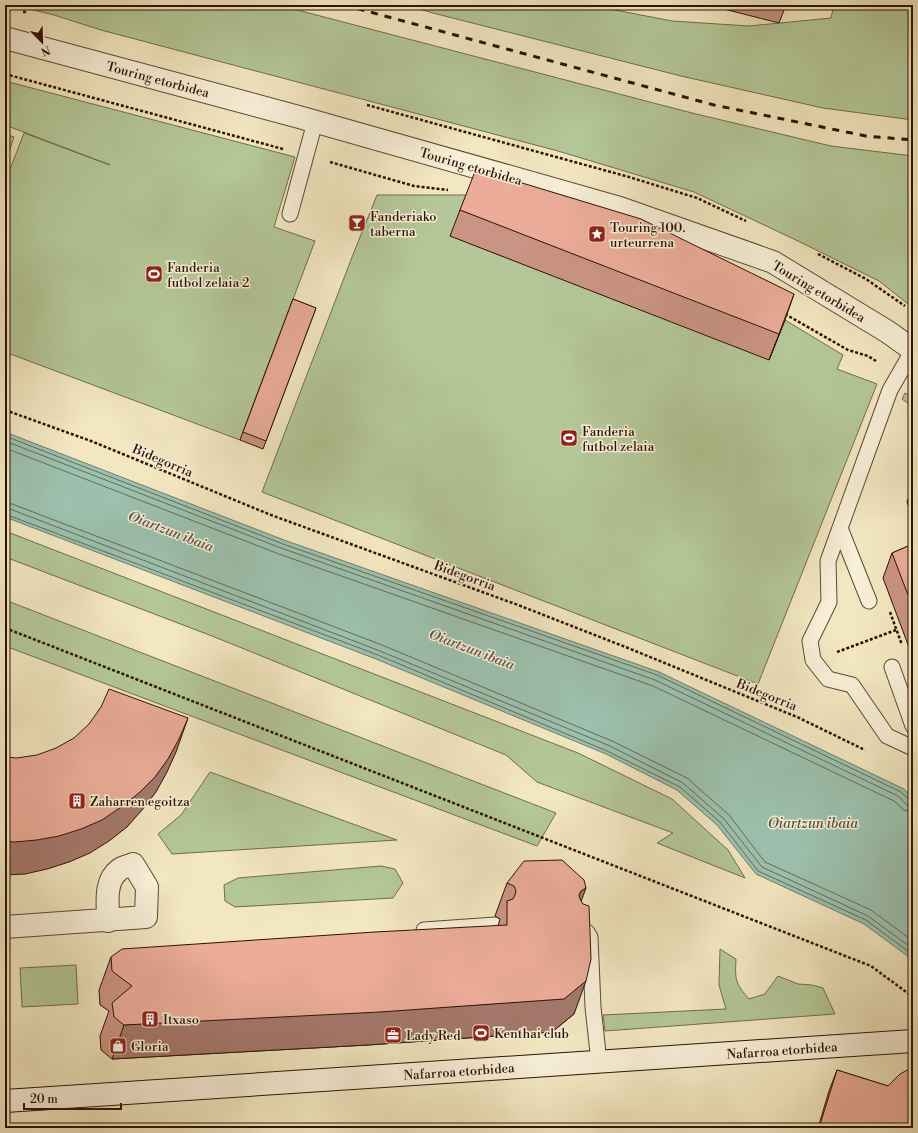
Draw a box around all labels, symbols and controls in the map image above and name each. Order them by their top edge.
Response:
north arrow [22,22,62,62]
text: N [39,42,52,59]
street label: Touring etorbidea [104,59,211,102]
street label: Touring etorbidea [418,145,524,189]
place label: Fanderiako taberna [370,209,437,240]
bar icon: Fanderiako taberna [347,213,367,233]
place label: Touring 100. urteurrena [610,220,685,251]
place icon: Touring 100. urteurrena [587,224,607,244]
street label: Touring etorbidea [769,258,868,326]
place label: Fanderia futbol zelaia 2 [167,260,249,291]
sports icon: Fanderia futbol zelaia 2 [144,264,164,284]
place label: Fanderia futbol zelaia [582,424,655,455]
sports icon: Fanderia futbol zelaia [559,428,579,448]
street label: Bidegorria [129,441,196,481]
water label: Oiartzun ibaia [125,507,216,557]
street label: Bidegorria [431,557,498,595]
water label: Oiartzun ibaia [426,625,517,675]
street label: Bidegorria [733,675,800,714]
building icon: Zaharren egoitza [67,791,87,811]
place label: Zaharren egoitza [90,794,190,810]
water label: Oiartzun ibaia [768,815,858,833]
building icon: Itxaso [140,1009,160,1029]
place label: Itxaso [163,1012,199,1028]
sports icon: Kenthai club [471,1023,491,1043]
office icon: Lady Red [383,1025,403,1045]
place label: Kenthai club [494,1026,569,1042]
place label: Lady Red [406,1028,461,1044]
shop icon: Gloria [108,1036,128,1056]
place label: Gloria [131,1039,169,1055]
street label: Nafarroa etorbidea [726,1039,839,1063]
street label: Nafarroa etorbidea [403,1060,516,1084]
scale bar [24,1085,121,1111]
text: 20 m [30,1092,58,1107]

